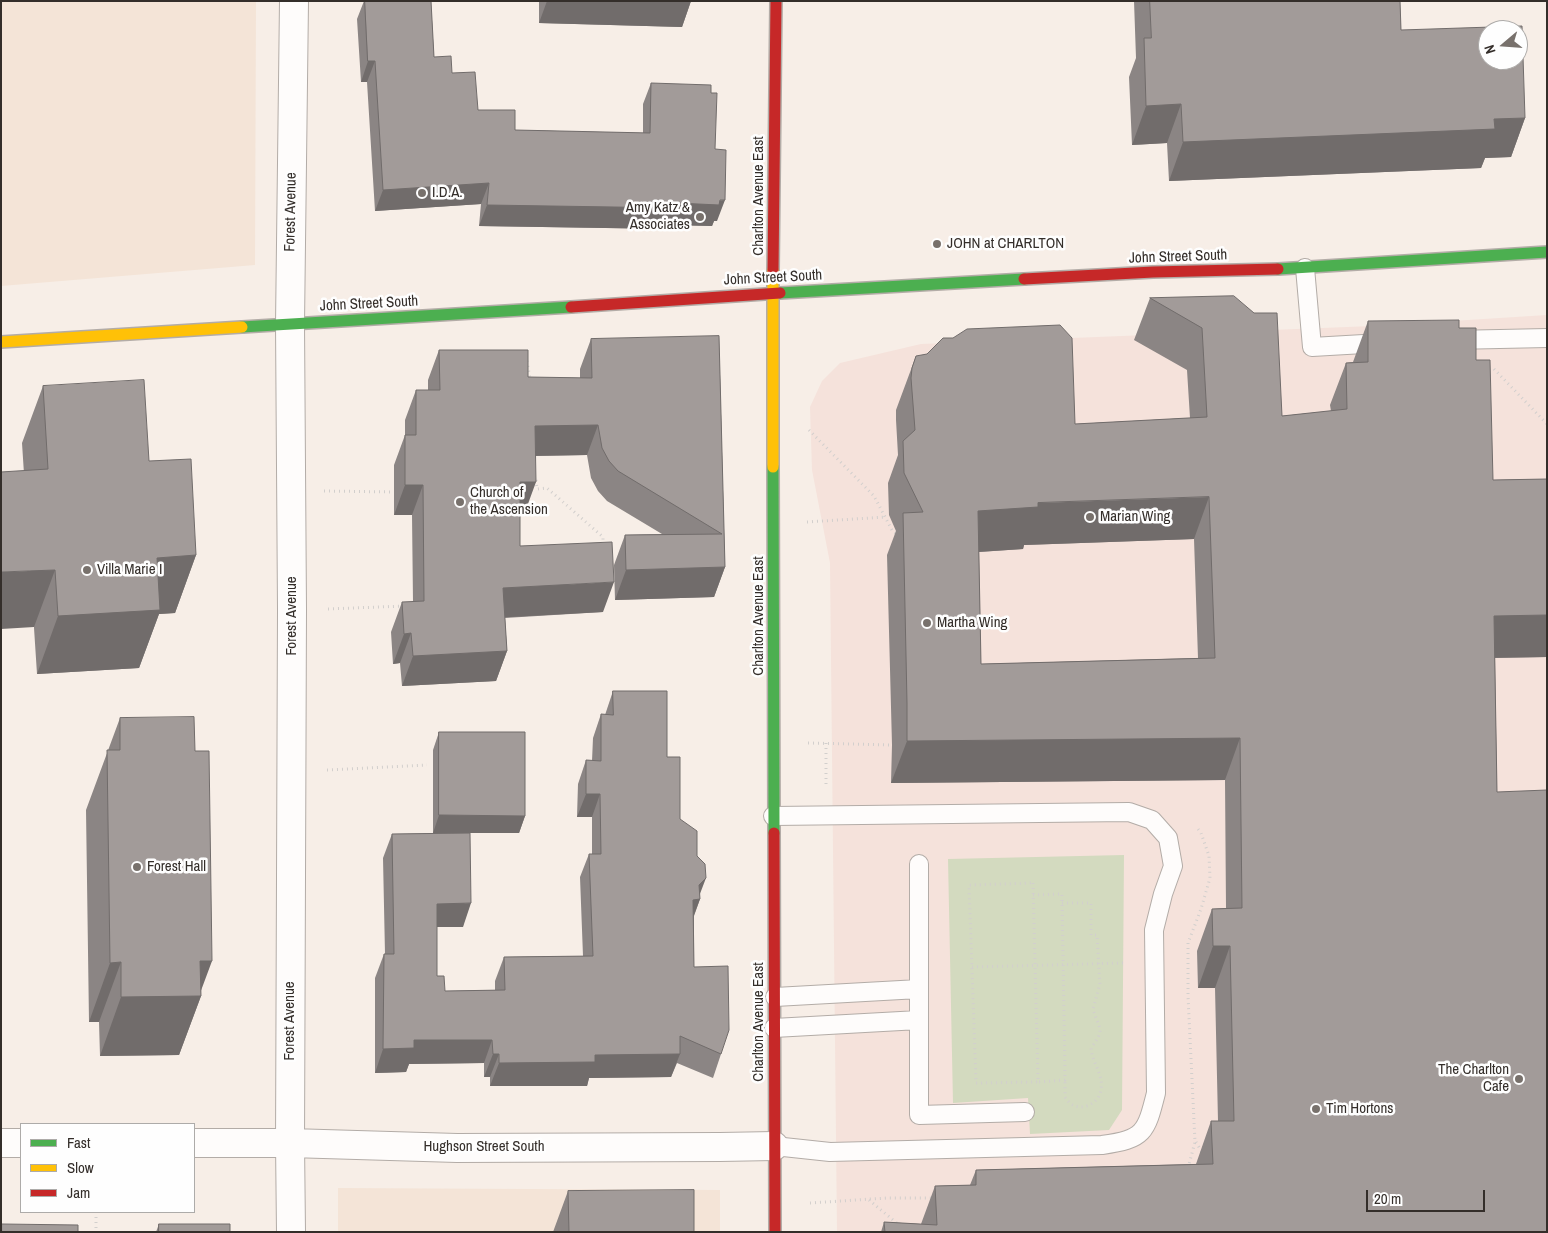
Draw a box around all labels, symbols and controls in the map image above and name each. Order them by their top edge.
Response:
north arrow [1478,20,1528,70]
text: N [1480,43,1500,56]
street label: Charlton Avenue East [750,136,768,256]
street label: Forest Avenue [281,172,301,252]
place label: I.D.A. [432,184,463,202]
marker: I.D.A. [416,187,428,199]
place label: Amy Katz & Associates [626,199,690,234]
marker: Amy Katz & Associates [694,211,706,223]
place label: JOHN at CHARLTON [947,235,1064,253]
marker: JOHN at CHARLTON [931,238,943,250]
street label: John Street South [1128,246,1228,268]
street label: John Street South [723,266,823,290]
street label: John Street South [319,292,419,316]
place label: Church of the Ascension [470,484,548,519]
marker: Church of the Ascension [454,496,466,508]
place label: Marian Wing [1100,508,1170,526]
marker: Marian Wing [1084,511,1096,523]
street label: Charlton Avenue East [750,556,768,676]
place label: Villa Marie I [97,561,162,579]
marker: Villa Marie I [81,564,93,576]
street label: Forest Avenue [283,576,301,656]
place label: Martha Wing [937,614,1007,632]
marker: Martha Wing [921,617,933,629]
place label: Forest Hall [147,858,206,876]
marker: Forest Hall [131,861,143,873]
street label: Charlton Avenue East [750,962,768,1082]
street label: Forest Avenue [281,981,299,1061]
place label: The Charlton Cafe [1438,1061,1509,1096]
marker: The Charlton Cafe [1513,1073,1525,1085]
place label: Tim Hortons [1326,1100,1393,1118]
marker: Tim Hortons [1310,1103,1322,1115]
legend [20,1123,195,1213]
text: Fast [67,1132,90,1153]
street label: Hughson Street South [423,1138,545,1156]
text: Slow [67,1157,94,1178]
scale bar [1368,1180,1487,1212]
text: Jam [67,1182,90,1203]
text: 20 m [1374,1188,1401,1209]

